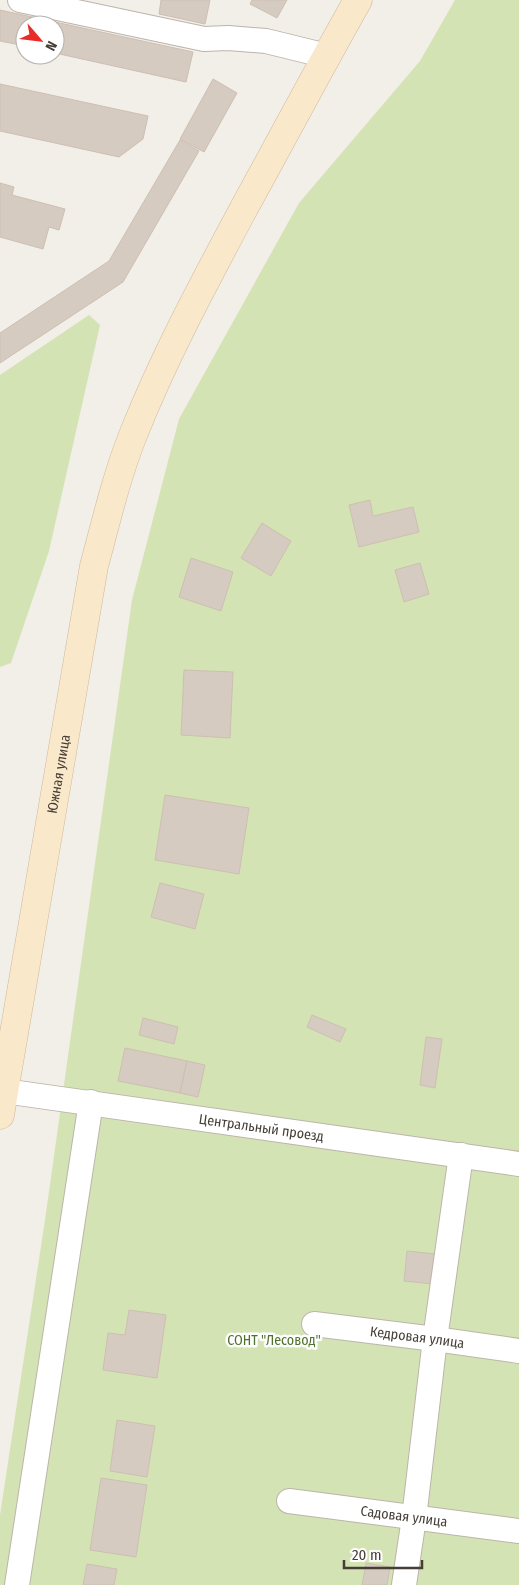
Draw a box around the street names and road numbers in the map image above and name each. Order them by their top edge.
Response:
street label: Южная улица [43,733,74,815]
street label: Центральный проезд [198,1110,325,1145]
street label: Кедровая улица [369,1323,466,1352]
street label: Садовая улица [360,1502,449,1530]

